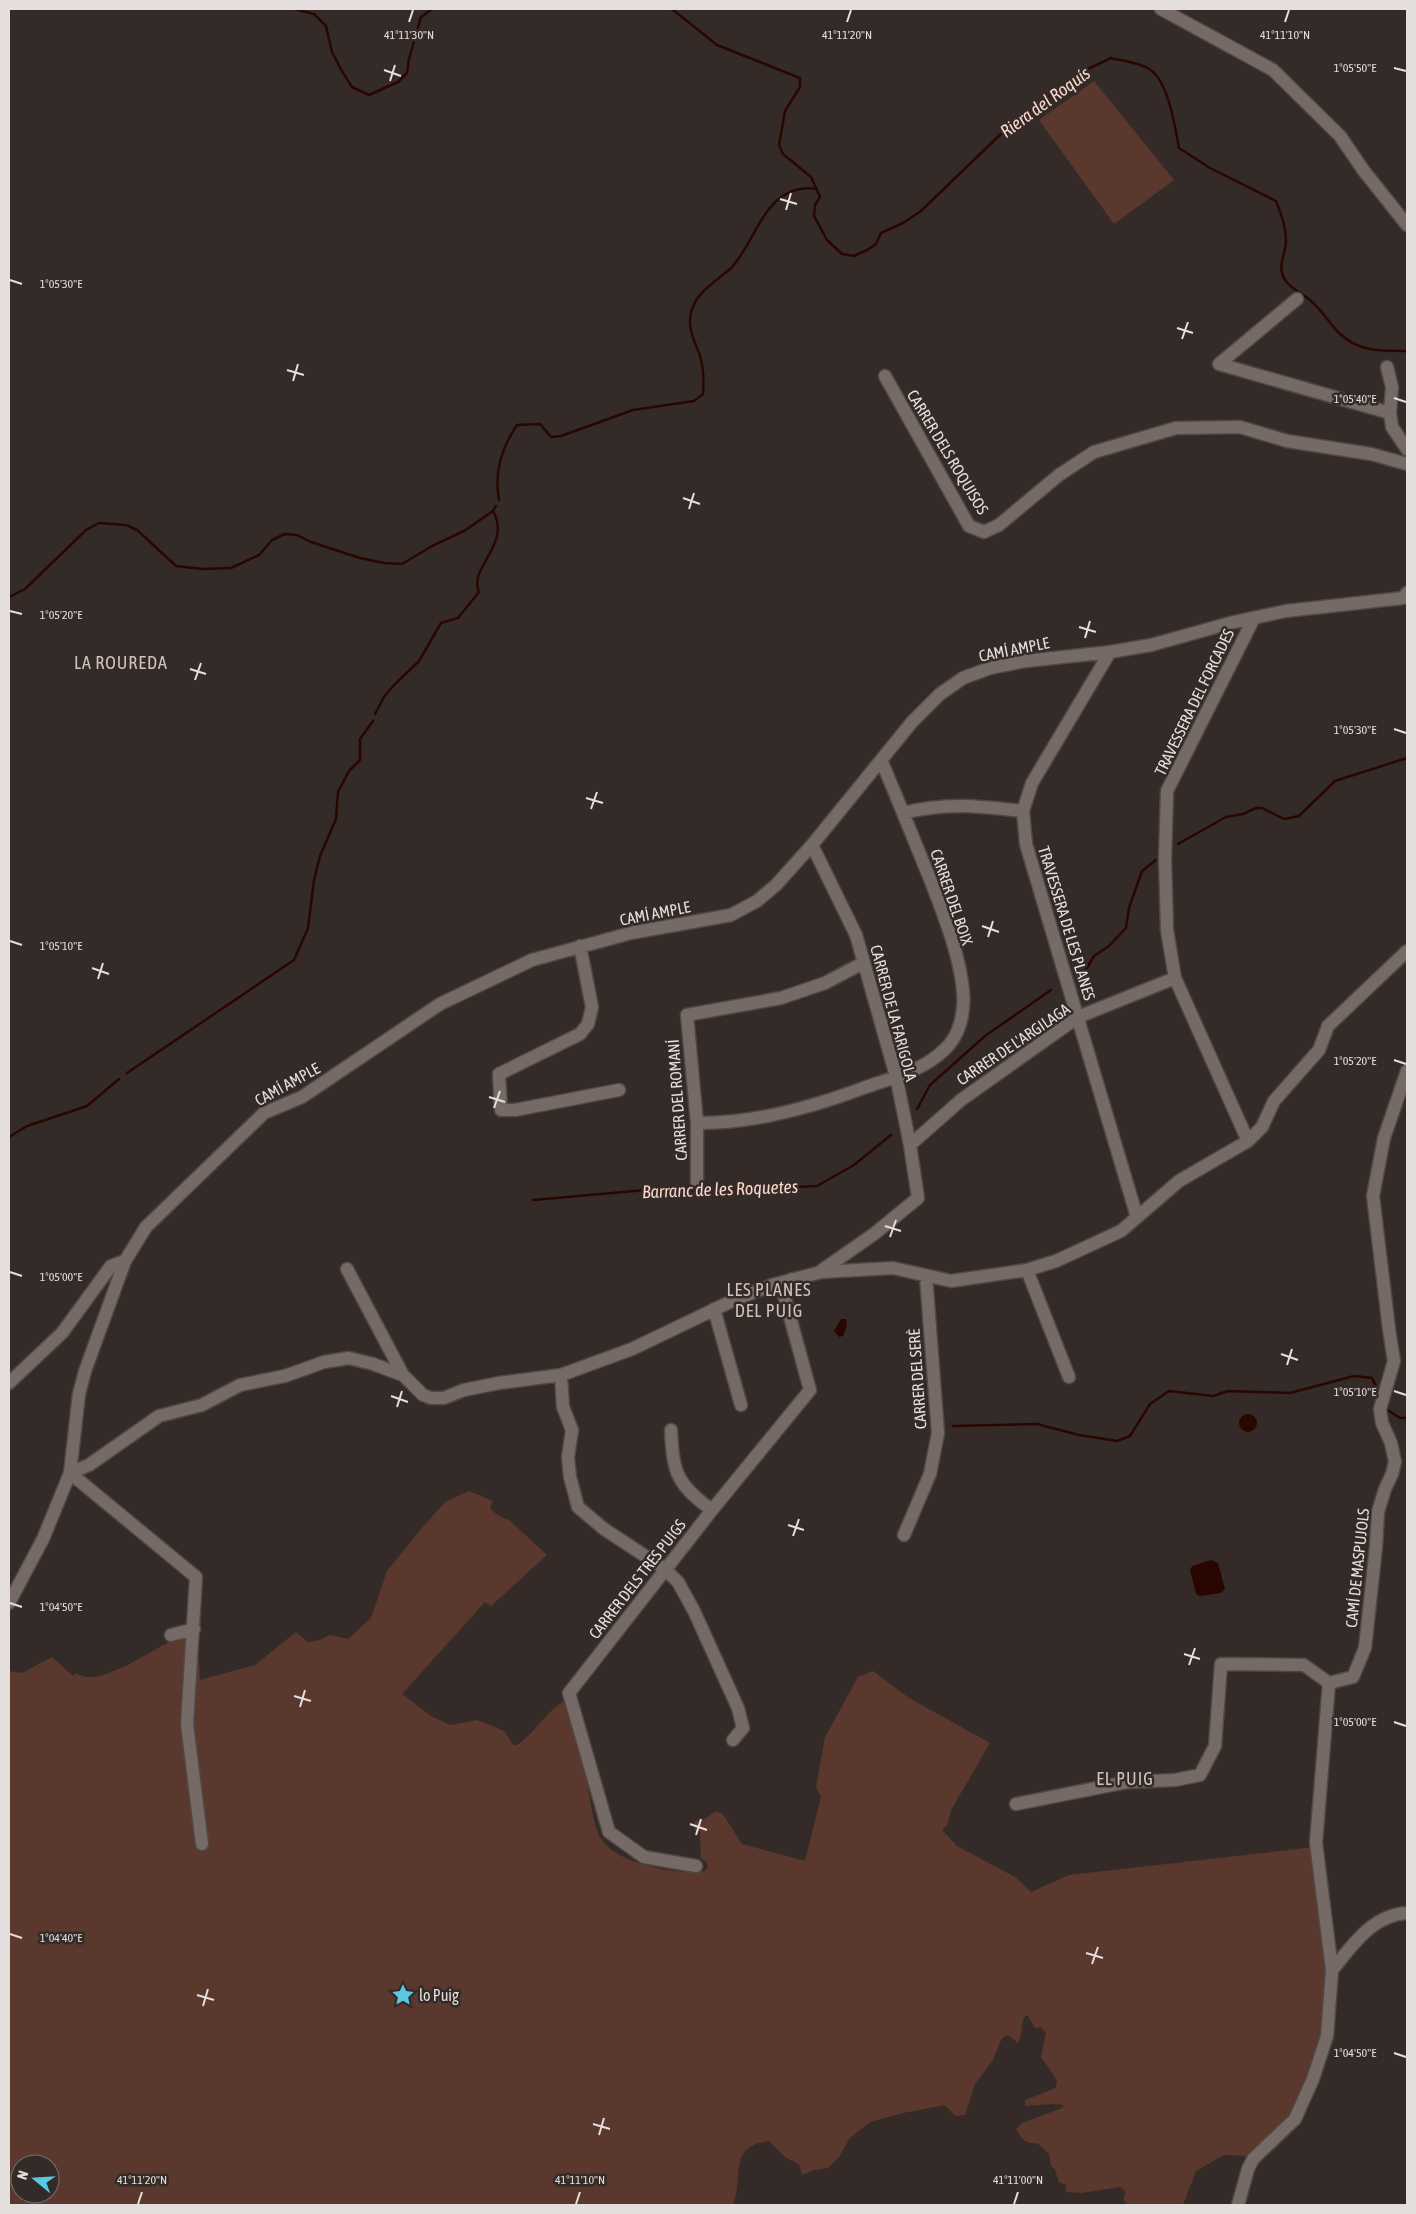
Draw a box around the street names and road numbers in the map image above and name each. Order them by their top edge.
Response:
street label: CARRER DELS ROQUISOS [904,387,992,518]
street label: TRAVESSERA DEL FORCADES [1151,626,1237,778]
street label: CAMÍ AMPLE [977,633,1051,665]
street label: TRAVESSERA DE LES PLANES [1035,844,1099,1003]
street label: CARRER DEL BOIX [927,847,977,948]
street label: CAMÍ AMPLE [618,897,692,929]
street label: CARRER DE LA FARIGOLA [867,943,921,1083]
street label: CARRER DE L'ARGILAGA [953,999,1073,1089]
street label: CARRER DEL ROMANÍ [664,1039,690,1161]
street label: CAMÍ AMPLE [251,1059,323,1109]
street label: CARRER DEL SERÈ [905,1328,929,1430]
street label: CAMÍ DE MASPUJOLS [1342,1507,1372,1629]
street label: CARRER DELS TRES PUIGS [585,1516,689,1642]

